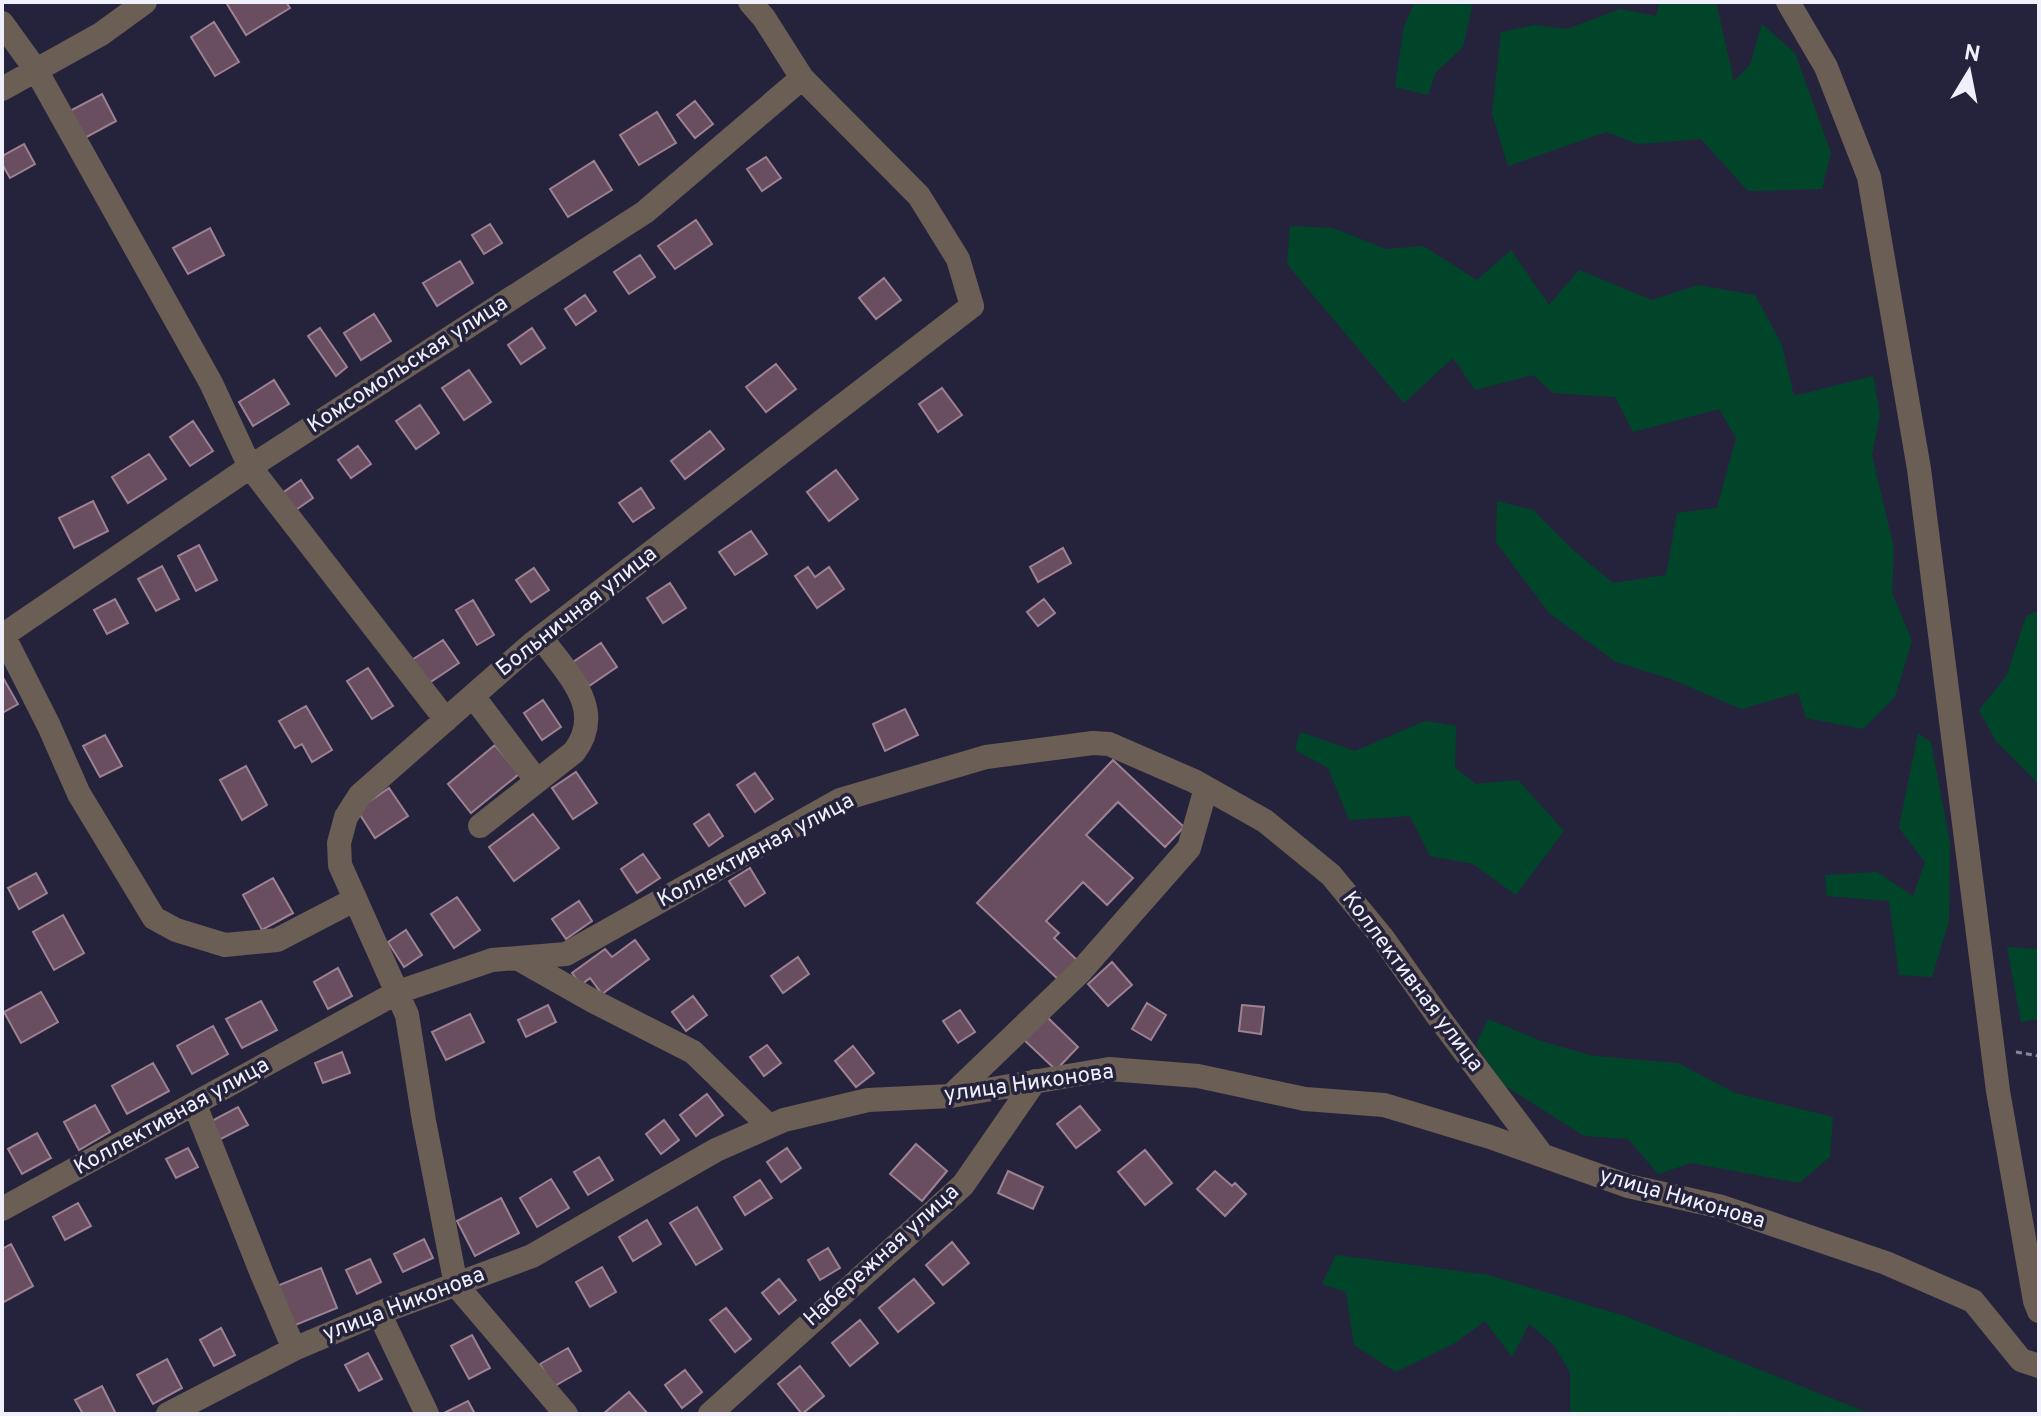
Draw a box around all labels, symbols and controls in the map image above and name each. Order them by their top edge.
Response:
north arrow [1929,32,2009,112]
text: N [1962,40,1982,69]
street label: Комсомольская улица [303,290,513,440]
street label: Больничная улица [491,541,663,683]
street label: Коллективная улица [653,788,859,914]
street label: Коллективная улица [1335,886,1489,1078]
street label: Коллективная улица [70,1052,274,1182]
street label: улица Никонова [942,1059,1116,1109]
street label: улица Никонова [1596,1162,1768,1236]
street label: Набережная улица [799,1179,965,1333]
street label: улица Никонова [319,1262,489,1348]

